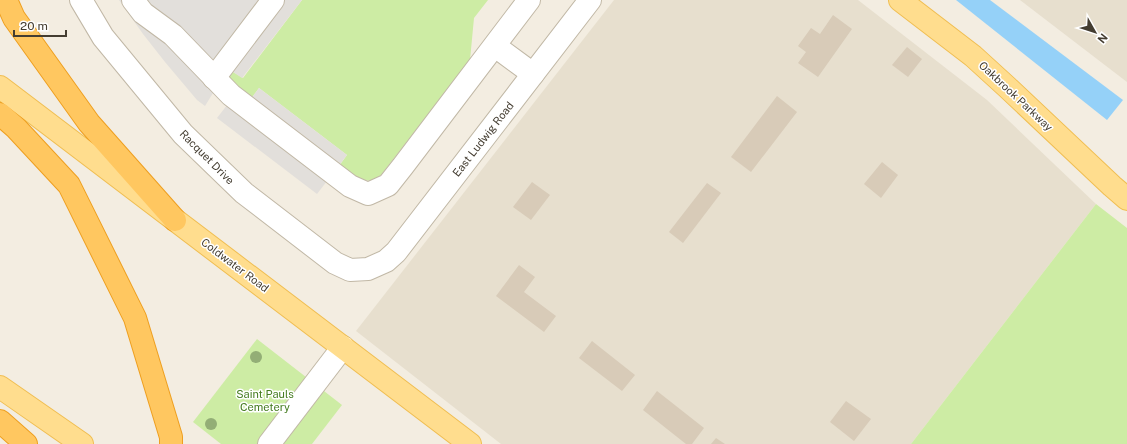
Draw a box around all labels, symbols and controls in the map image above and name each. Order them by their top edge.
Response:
scale bar [14,12,66,38]
north arrow [1075,12,1115,52]
text: 20 m [20,19,48,33]
text: N [1095,31,1110,45]
street label: Oakbrook Parkway [977,59,1055,133]
street label: East Ludwig Road [450,99,516,179]
street label: Racquet Drive [177,127,237,187]
street label: Coldwater Road [199,236,271,294]
park label: Saint Pauls Cemetery [236,388,294,413]

